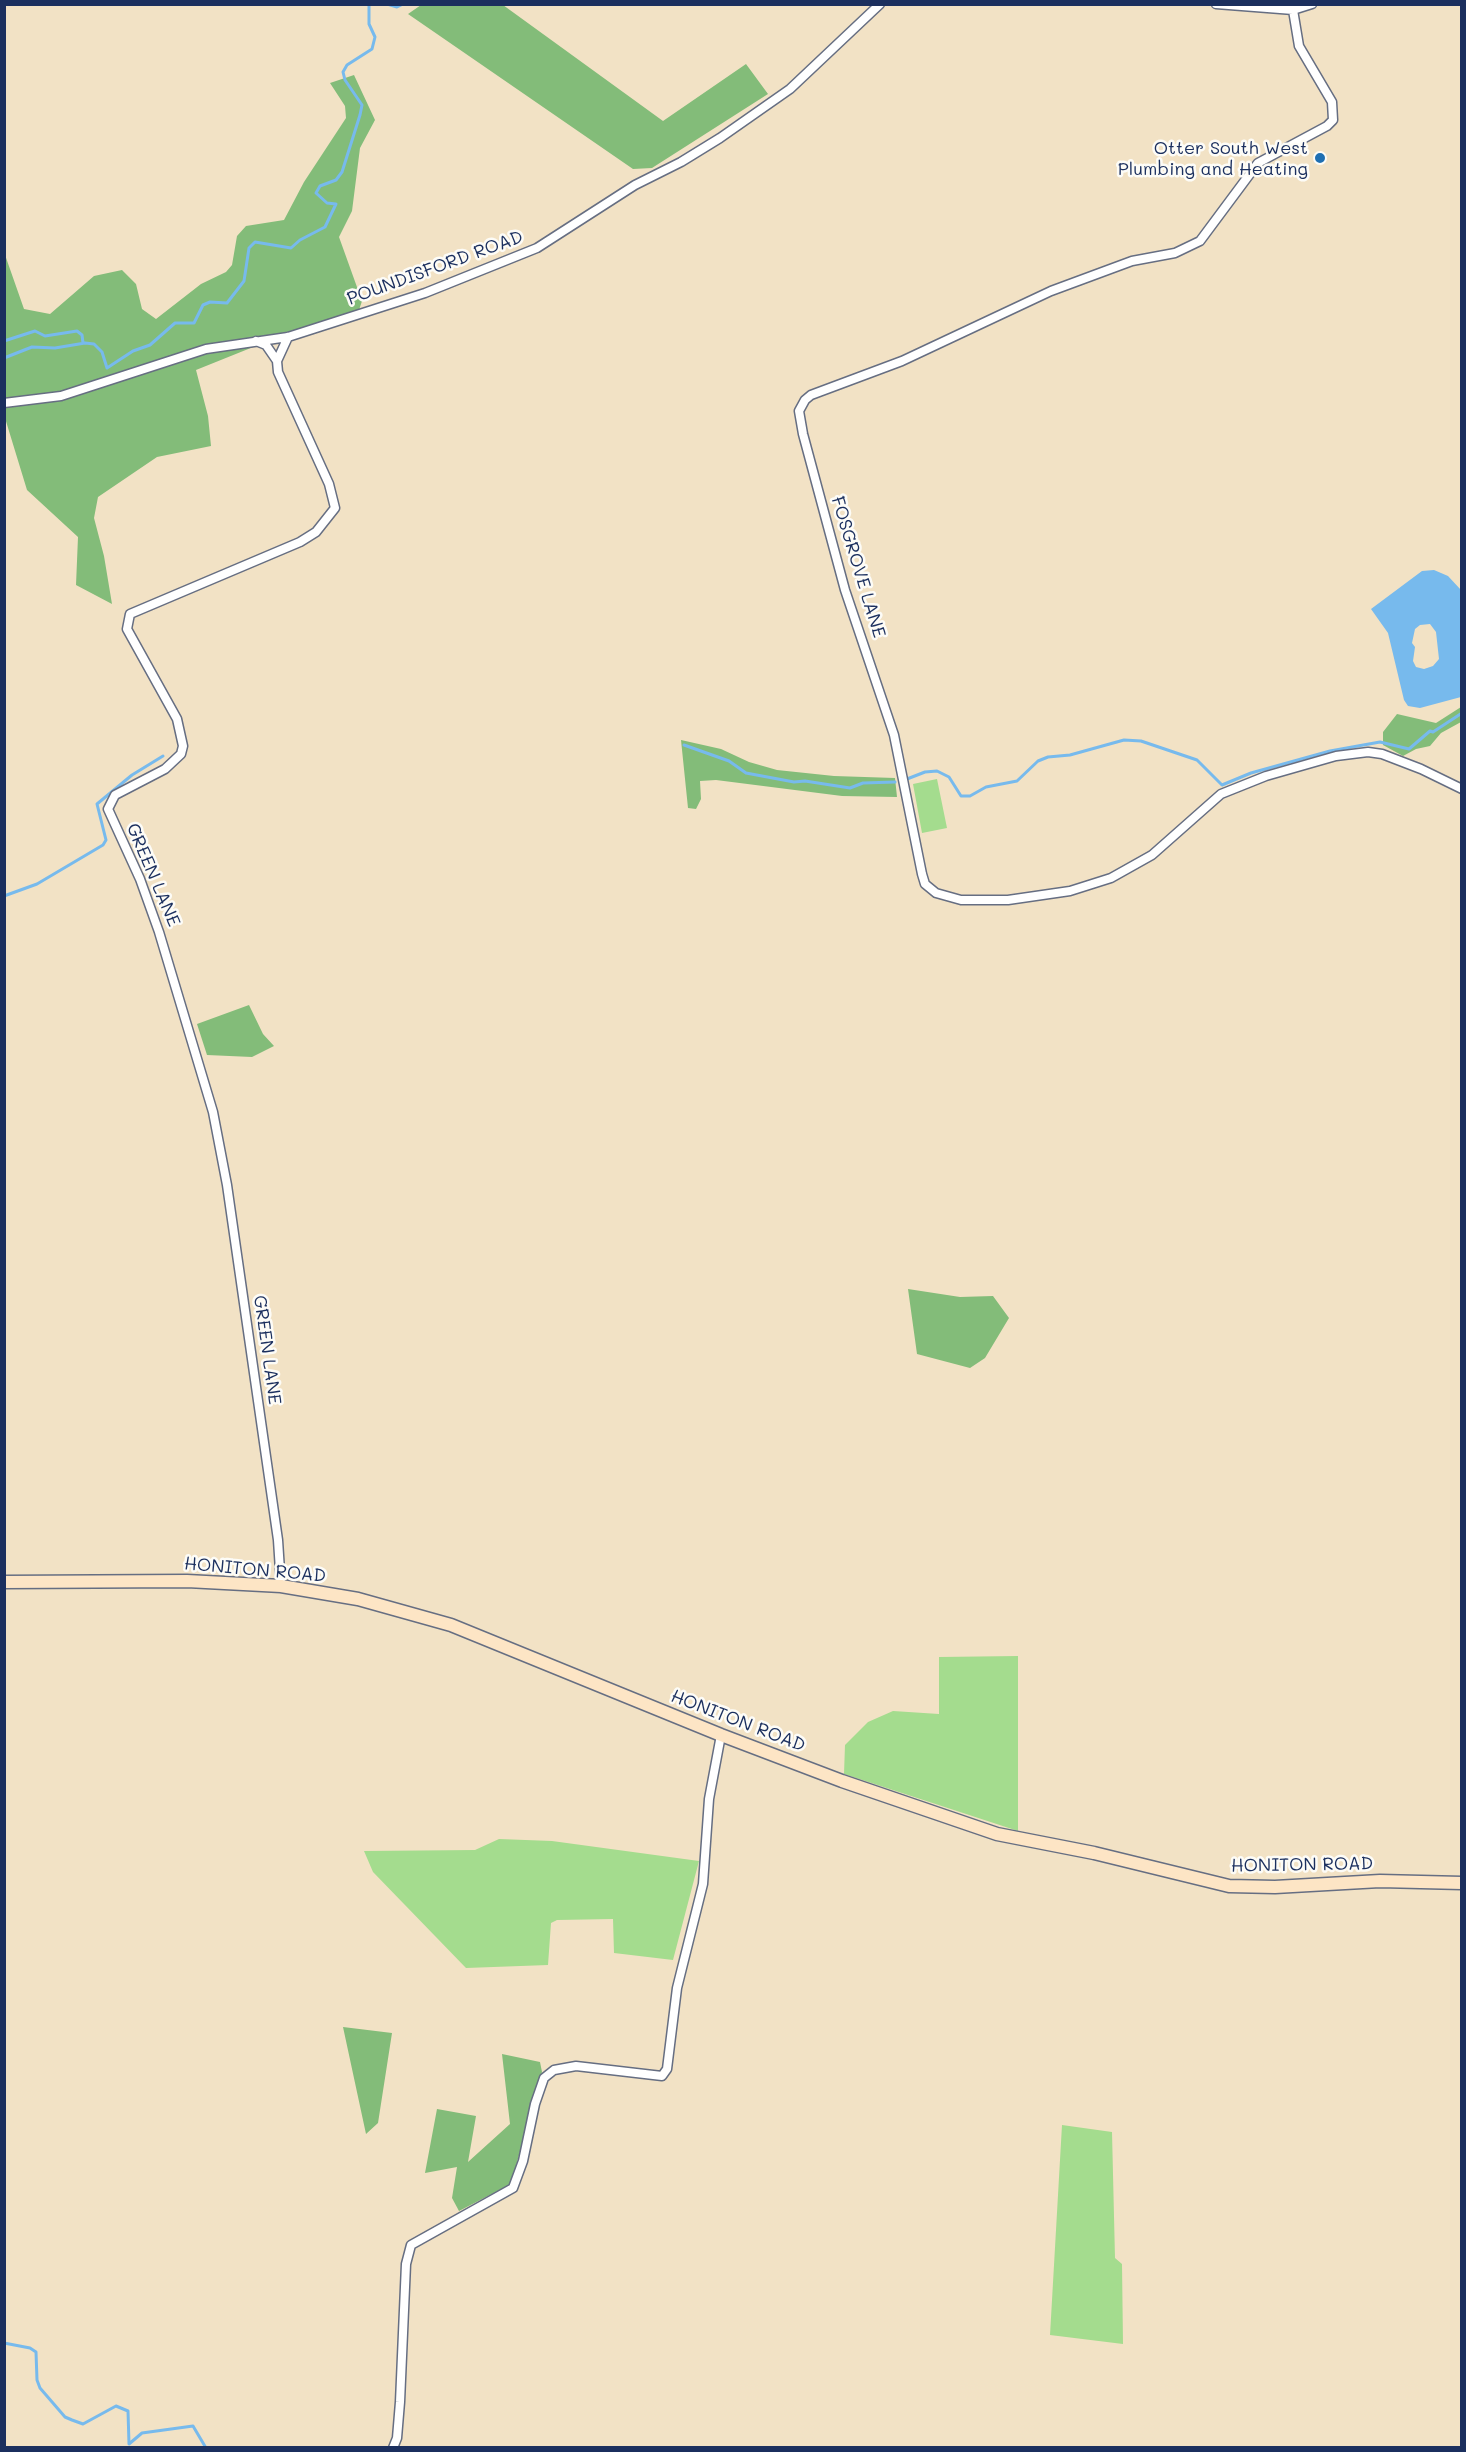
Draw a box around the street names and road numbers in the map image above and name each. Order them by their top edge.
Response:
street label: POUNDISFORD ROAD [344,226,526,310]
street label: FOSGROVE LANE [826,494,890,640]
street label: GREEN LANE [122,820,184,930]
street label: GREEN LANE [249,1294,285,1406]
street label: HONITON ROAD [183,1553,327,1587]
street label: HONITON ROAD [668,1685,808,1757]
street label: HONITON ROAD [1231,1853,1373,1877]

